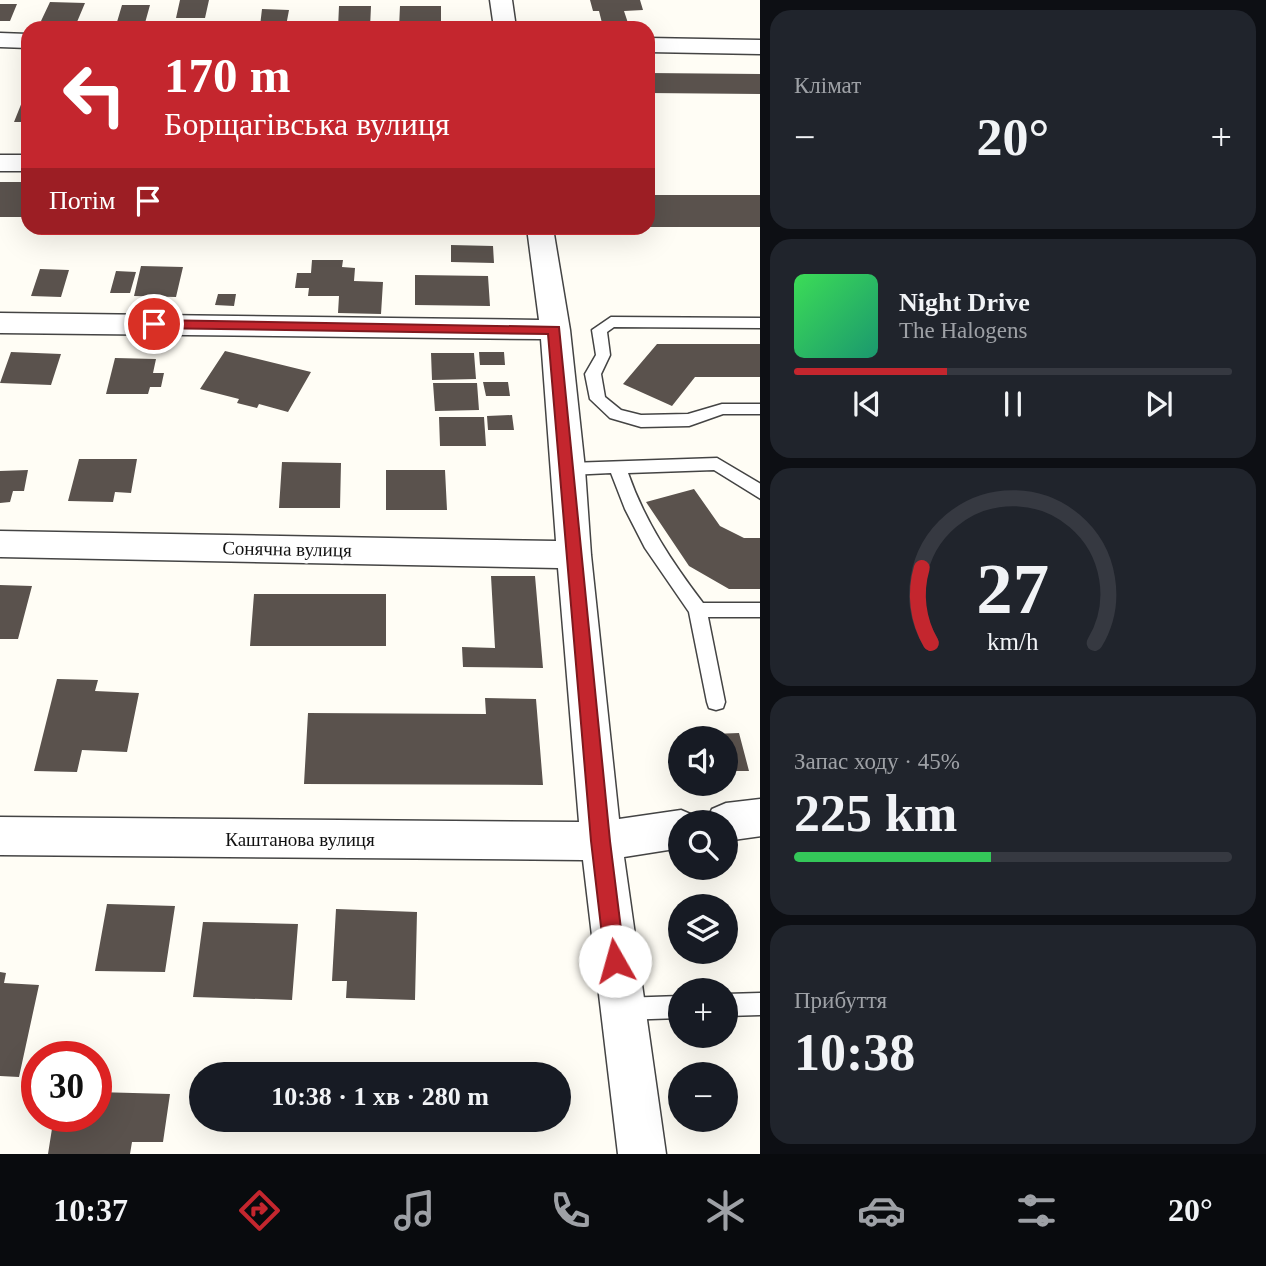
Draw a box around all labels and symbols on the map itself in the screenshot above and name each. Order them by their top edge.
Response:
pin [124,294,184,354]
street label: Сонячна вулиця [222,537,352,561]
street label: Каштанова вулиця [225,829,375,850]
position arrow [578,924,652,998]
speed limit sign: 30 [21,1041,112,1132]

